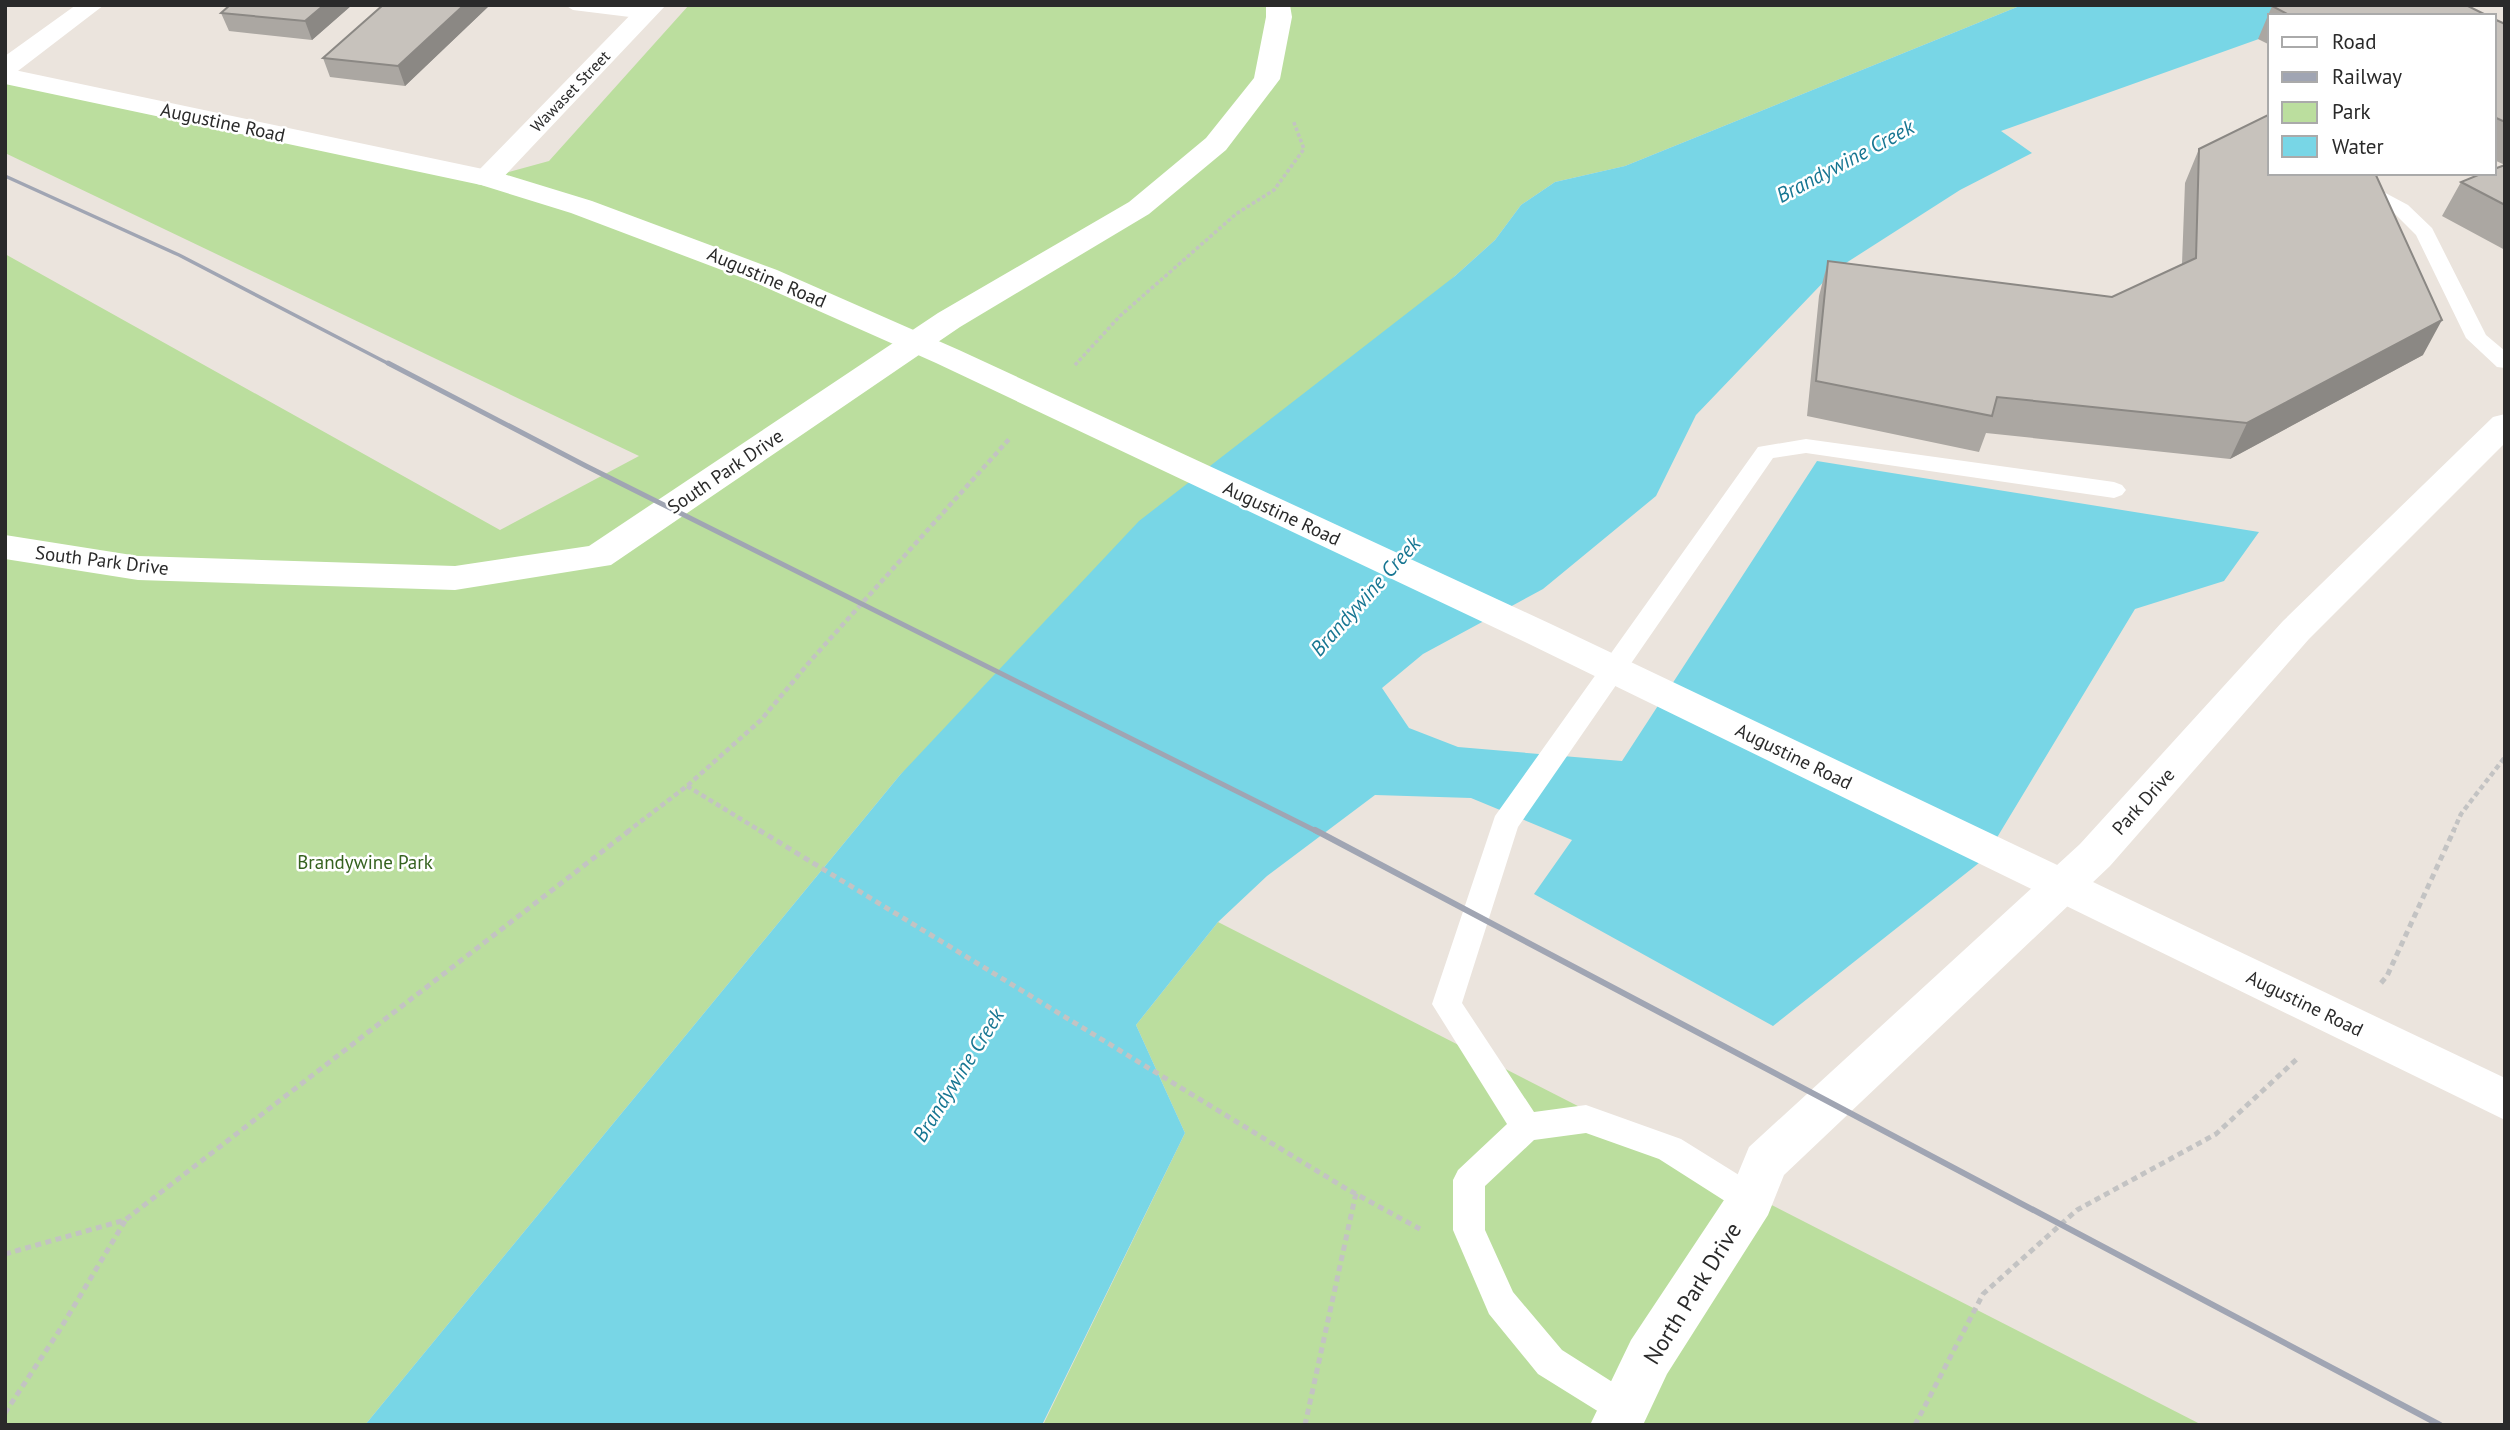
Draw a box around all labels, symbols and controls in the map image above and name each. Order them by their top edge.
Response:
legend [2268,14,2496,175]
text: Road [2332,28,2376,55]
street label: Wawaset Street [526,46,614,136]
text: Railway [2332,63,2402,90]
street label: Augustine Road [159,97,287,147]
text: Park [2332,98,2371,125]
water label: Brandywine Creek [1771,113,1920,209]
text: Water [2332,133,2384,160]
street label: Augustine Road [704,241,830,313]
street label: South Park Drive [663,423,787,519]
street label: Augustine Road [1220,475,1344,551]
water label: Brandywine Creek [1304,529,1427,662]
street label: South Park Drive [34,540,170,580]
street label: Augustine Road [1732,717,1856,795]
street label: Park Drive [2107,762,2179,840]
park label: Brandywine Park [297,850,433,874]
street label: Augustine Road [2243,964,2367,1042]
water label: Brandywine Creek [906,1002,1011,1147]
street label: North Park Drive [1637,1217,1747,1369]

